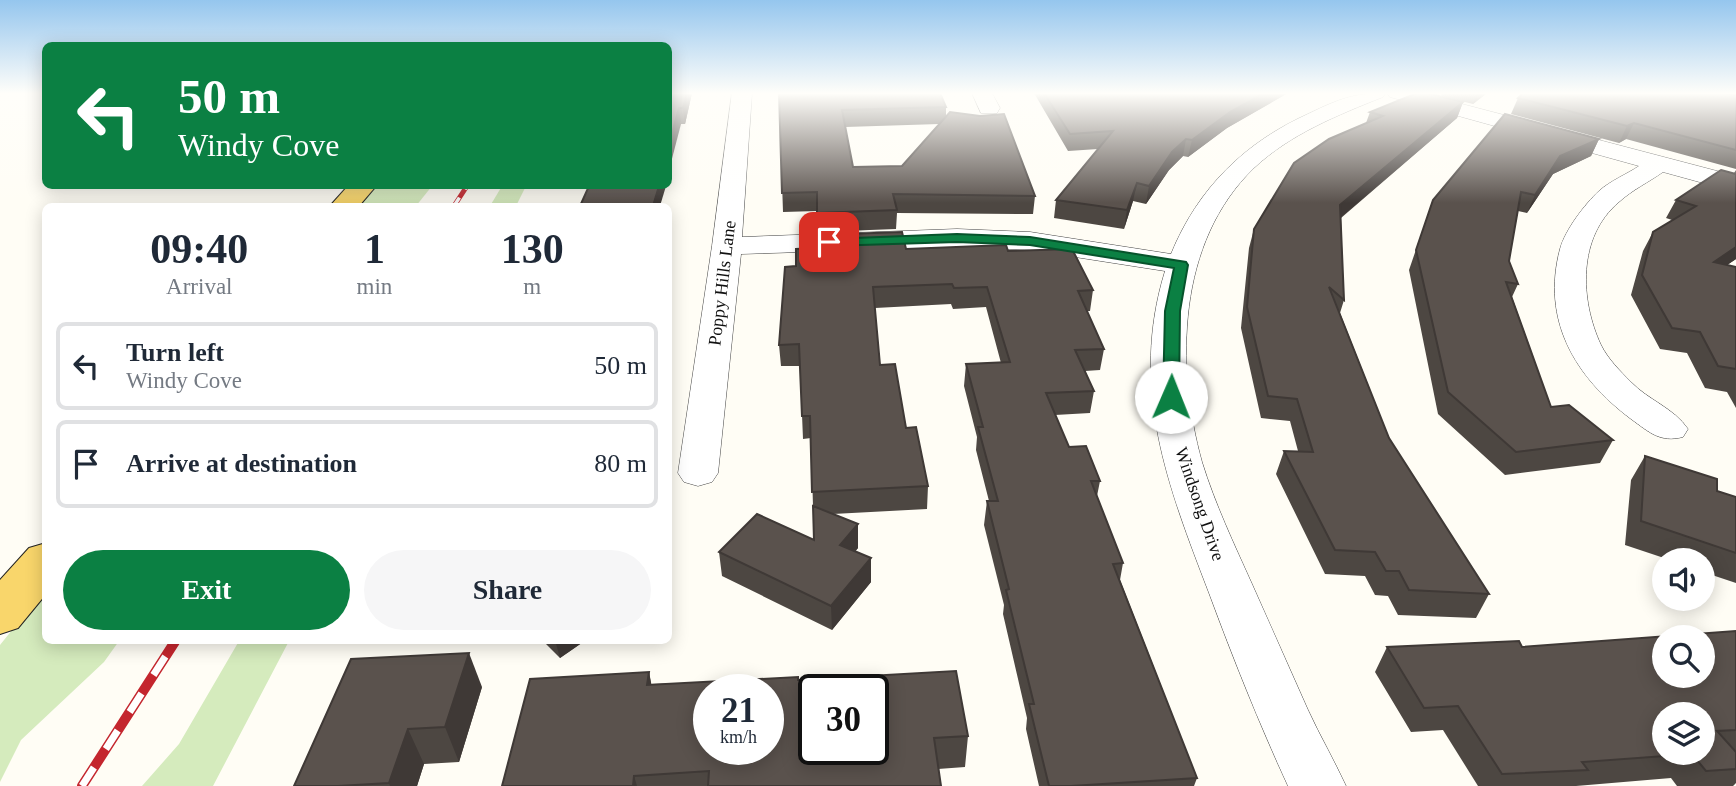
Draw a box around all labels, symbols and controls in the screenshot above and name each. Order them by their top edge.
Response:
text: 50 m [178,69,280,124]
icon: left [63,70,154,161]
text: Windy Cove [178,127,339,163]
pin [799,212,859,272]
street label: Poppy Hills Lane [704,219,740,347]
icon: arrive [810,223,848,261]
text: 09:40 [150,226,248,272]
text: 1 [364,226,385,272]
text: 130 [501,226,564,272]
text: Arrival [166,274,233,299]
text: min [357,274,392,299]
text: m [523,274,541,299]
text: Turn left [126,338,224,367]
icon: left [67,347,105,385]
text: 50 m [594,351,647,380]
position arrow [1134,360,1208,434]
text: Windy Cove [126,368,242,393]
icon: arrive [67,445,105,483]
street label: Windsong Drive [1171,445,1229,563]
text: Arrive at destination [126,449,357,478]
text: 80 m [594,449,647,478]
map controls [1652,548,1715,765]
button: sound [1652,548,1715,611]
button: Exit [63,550,350,630]
button: Share [364,550,651,630]
button: search [1652,625,1715,688]
speed limit sign: 30 [798,674,889,765]
text: 21 [721,691,756,730]
button: layers [1652,702,1715,765]
text: km/h [720,727,757,747]

